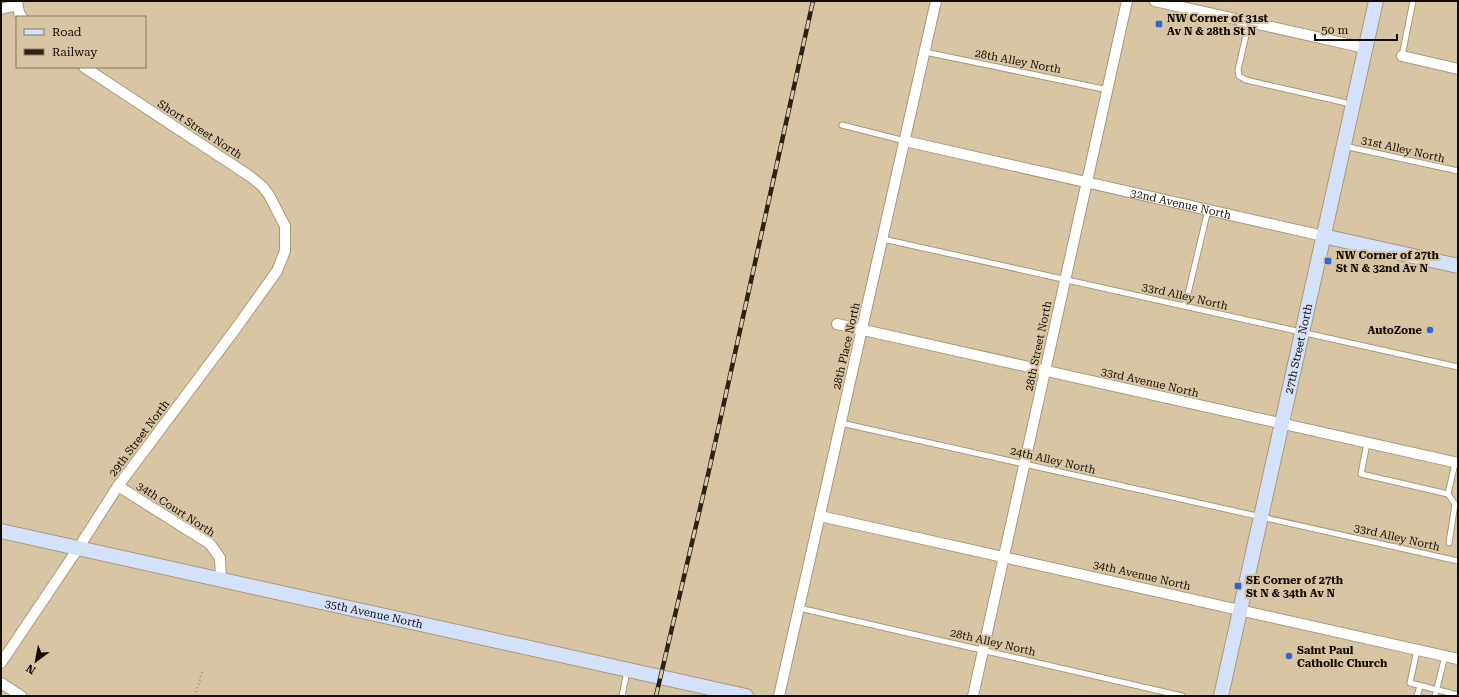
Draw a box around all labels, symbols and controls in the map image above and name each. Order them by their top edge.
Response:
place label: NW Corner of 31st Av N & 28th St N [1167,12,1269,38]
legend [16,16,146,68]
scale bar [1315,16,1397,42]
marker: NW Corner of 31st Av N & 28th St N [1154,19,1164,29]
text: 50 m [1321,23,1348,37]
text: Road [52,25,82,39]
text: Railway [52,45,98,59]
street label: 28th Alley North [974,47,1062,76]
street label: Short Street North [155,97,244,162]
street label: 31st Alley North [1360,134,1446,165]
street label: 32nd Avenue North [1129,186,1232,222]
place label: NW Corner of 27th St N & 32nd Av N [1336,249,1439,275]
marker: NW Corner of 27th St N & 32nd Av N [1323,256,1333,266]
street label: 33rd Alley North [1141,280,1229,313]
street label: 28th Street North [1023,300,1054,392]
street label: 28th Place North [830,301,863,391]
street label: 27th Street North [1283,302,1315,395]
place label: AutoZone [1367,324,1423,337]
marker: AutoZone [1425,325,1435,335]
street label: 33rd Avenue North [1100,365,1200,400]
street label: 29th Street North [107,398,172,479]
street label: 24th Alley North [1009,444,1097,477]
street label: 34th Court North [134,479,217,540]
street label: 33rd Alley North [1353,521,1441,554]
street label: 34th Avenue North [1092,558,1192,593]
place label: SE Corner of 27th St N & 34th Av N [1246,574,1344,600]
marker: SE Corner of 27th St N & 34th Av N [1233,581,1243,591]
street label: 35th Avenue North [324,597,424,631]
street label: 28th Alley North [949,626,1037,659]
north arrow [16,641,56,681]
place label: Saint Paul Catholic Church [1297,644,1388,670]
marker: Saint Paul Catholic Church [1284,651,1294,661]
text: N [23,661,38,677]

